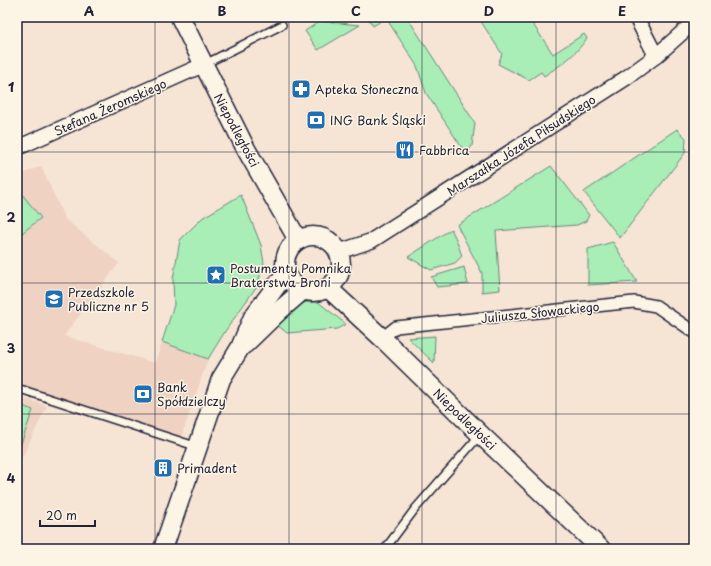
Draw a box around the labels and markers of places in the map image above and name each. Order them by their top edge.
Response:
pharmacy icon: Apteka Słoneczna [290,78,312,100]
place label: Apteka Słoneczna [315,80,419,98]
bank icon: ING Bank Śląski [305,109,327,131]
place label: ING Bank Śląski [330,111,426,129]
restaurant icon: Fabbrica [394,139,416,161]
place label: Fabbrica [419,141,470,159]
place label: Postumenty Pomnika Braterstwa Broni [230,259,352,291]
place icon: Postumenty Pomnika Braterstwa Broni [205,264,227,286]
place label: Przedszkole Publiczne nr 5 [68,283,149,315]
school or university icon: Przedszkole Publiczne nr 5 [43,288,65,310]
place label: Bank Spółdzielczy [157,378,226,410]
bank icon: Bank Spółdzielczy [132,383,154,405]
building icon: Primadent [152,457,174,479]
place label: Primadent [177,459,237,477]

